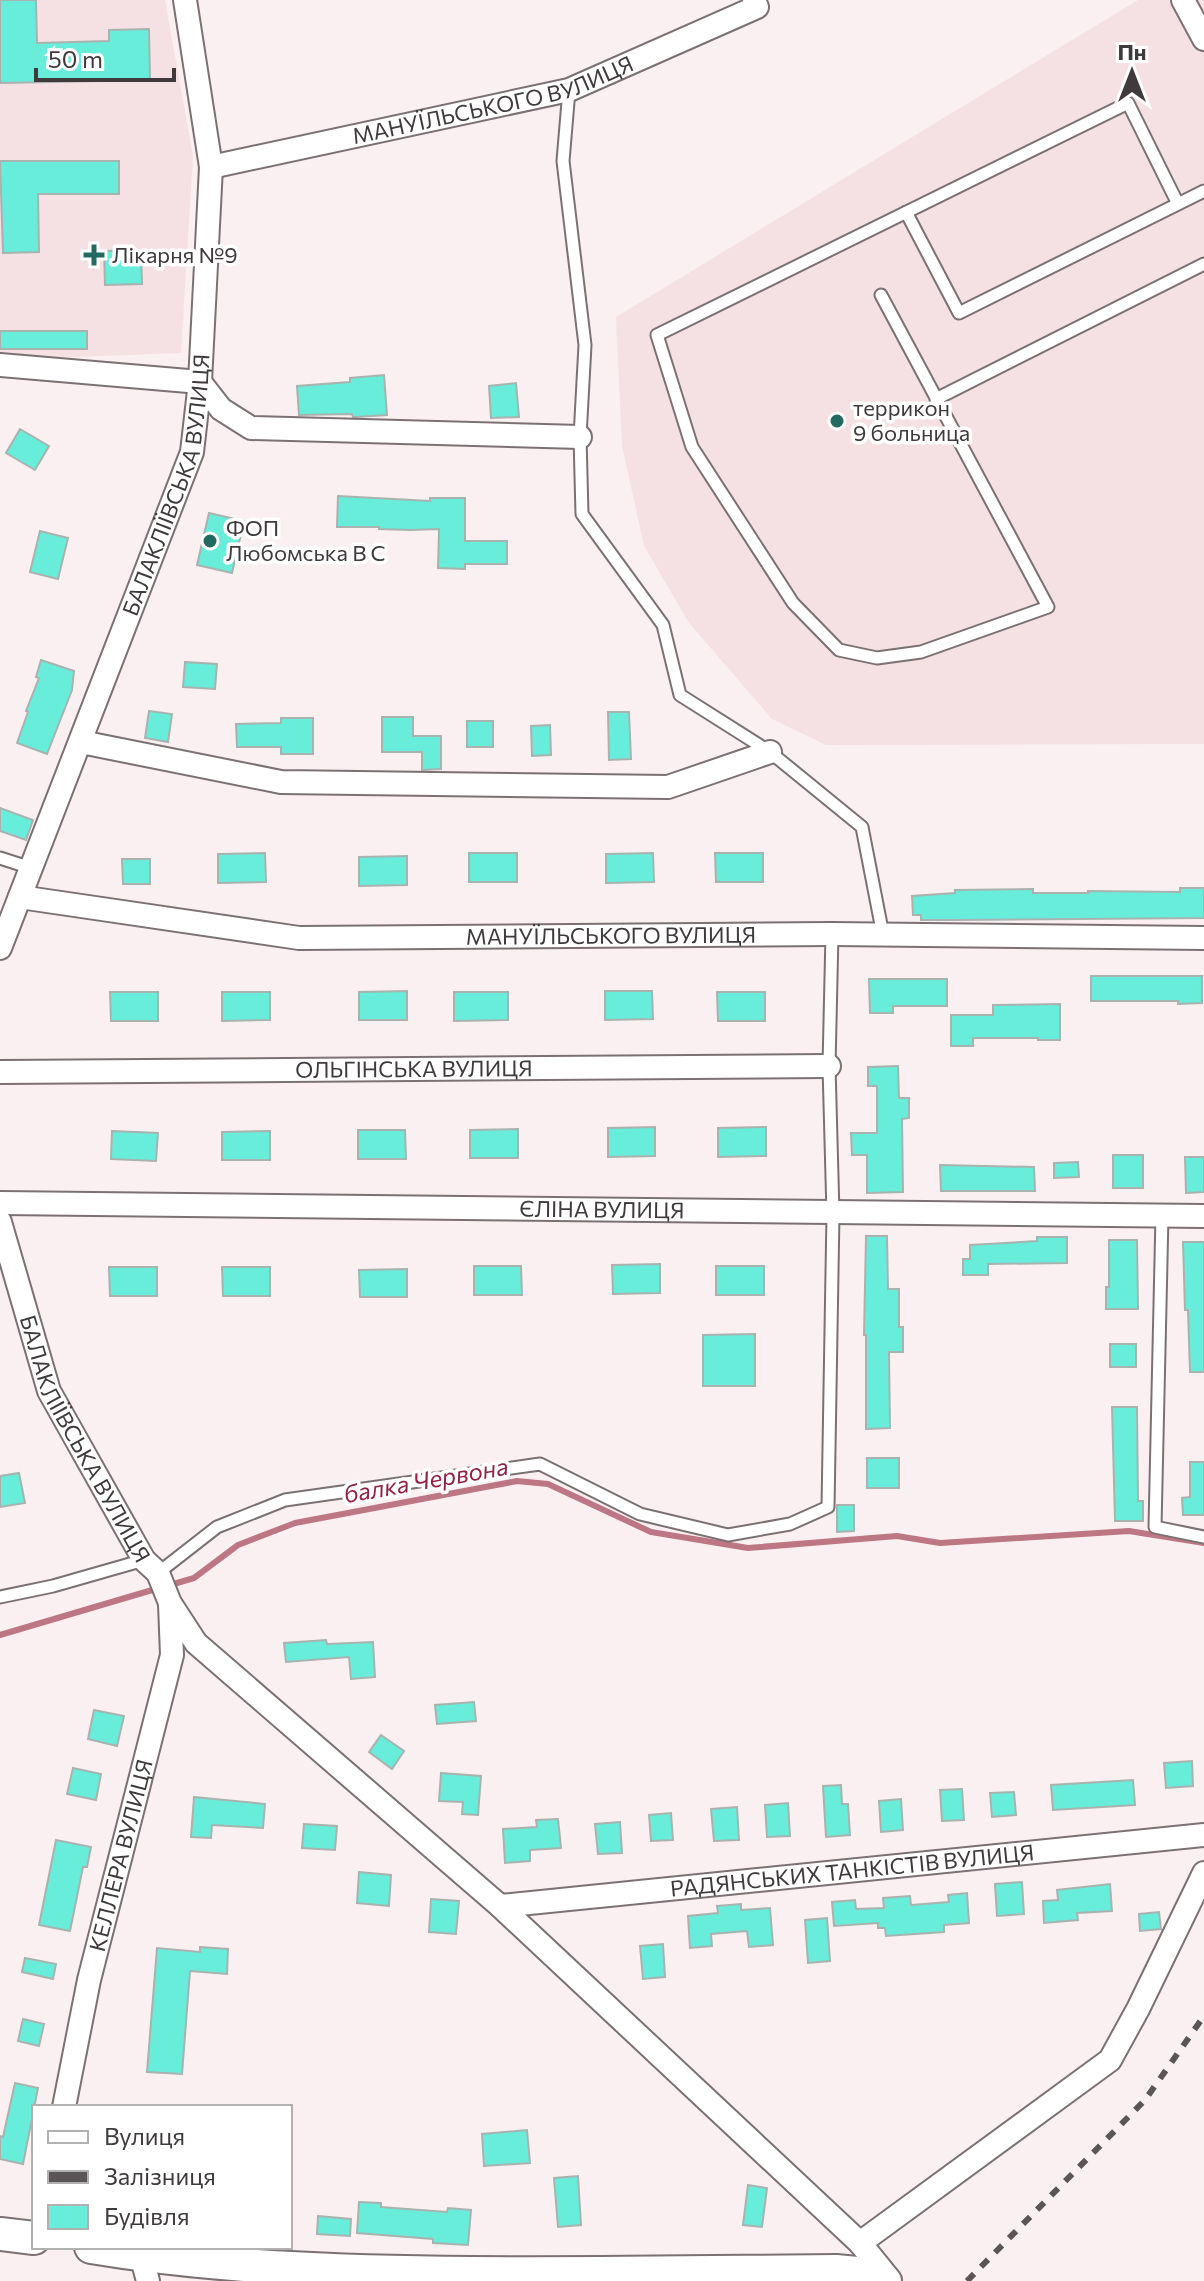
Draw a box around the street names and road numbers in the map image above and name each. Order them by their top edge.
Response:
street label: МАНУЇЛЬСЬКОГО ВУЛИЦЯ [350,49,637,149]
street label: БАЛАКЛІЇВСЬКА ВУЛИЦЯ [116,353,214,619]
street label: МАНУЇЛЬСЬКОГО ВУЛИЦЯ [466,921,756,950]
street label: ОЛЬГІНСЬКА ВУЛИЦЯ [295,1054,533,1083]
street label: ЄЛІНА ВУЛИЦЯ [519,1195,685,1223]
street label: БАЛАКЛІЇВСЬКА ВУЛИЦЯ [15,1312,157,1567]
street label: КЕЛЛЕРА ВУЛИЦЯ [83,1756,158,1954]
street label: РАДЯНСЬКИХ ТАНКІСТІВ ВУЛИЦЯ [669,1838,1035,1902]

